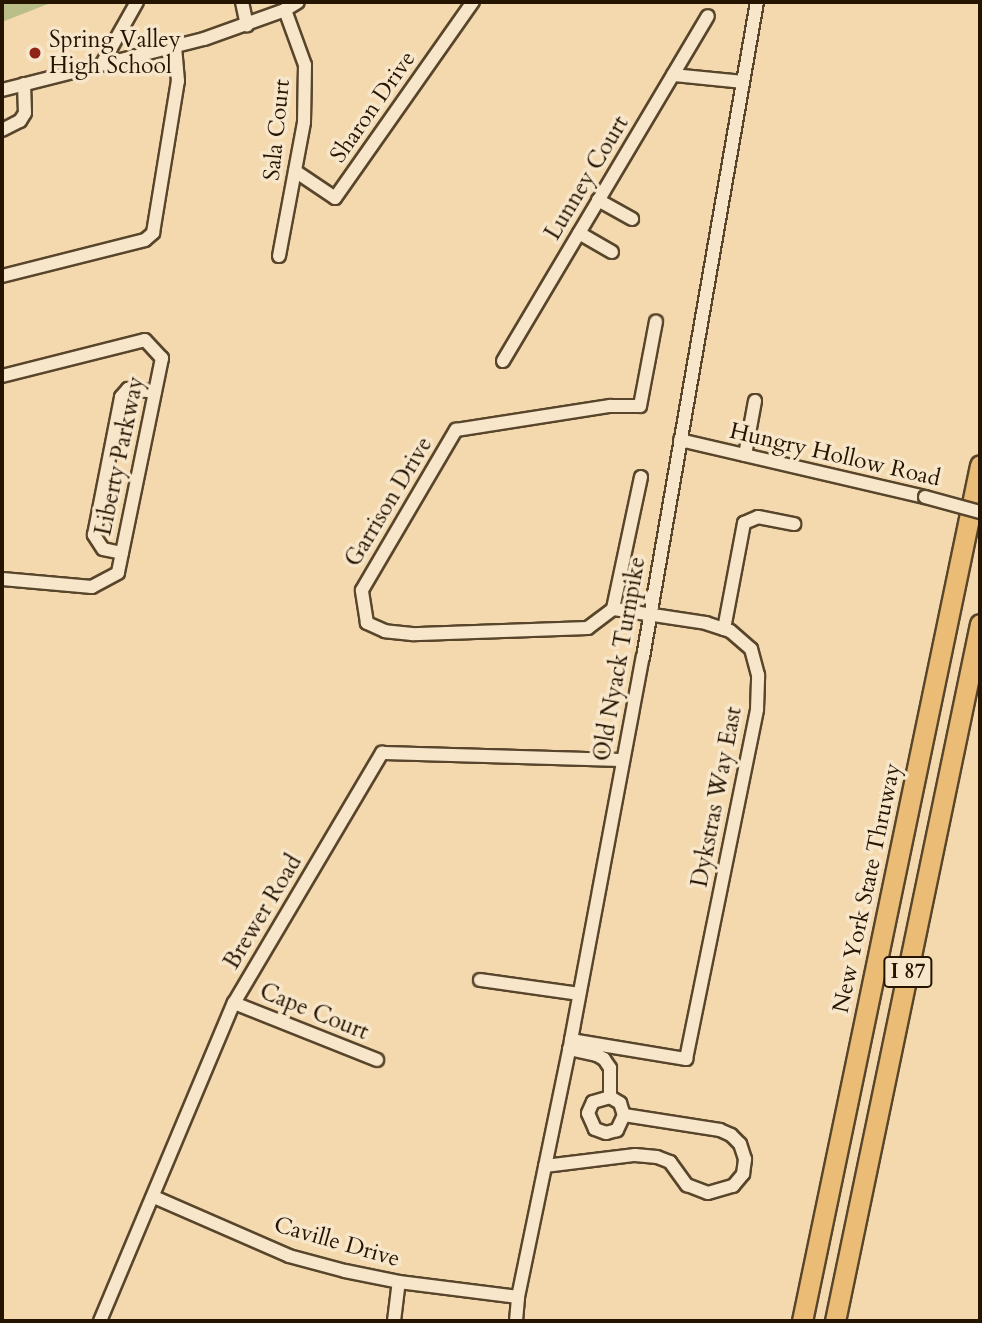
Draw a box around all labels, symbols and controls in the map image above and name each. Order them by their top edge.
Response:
place label: Spring Valley High School [49,26,181,80]
marker: Spring Valley High School [27,45,43,61]
street label: Sharon Drive [324,46,422,168]
street label: Sala Court [258,78,296,182]
street label: Lunney Court [539,111,635,245]
street label: Liberty Parkway [90,374,150,538]
street label: Hungry Hollow Road [727,417,943,493]
street label: Garrison Drive [339,432,439,572]
street label: Old Nyack Turnpike [588,555,652,763]
street label: Dykstras Way East [686,705,748,889]
street label: New York State Thruway [827,761,907,1015]
street label: Brewer Road [218,850,308,974]
road number: I 87 [882,954,934,990]
street label: Cape Court [256,978,372,1046]
street label: Caville Drive [271,1211,403,1273]

